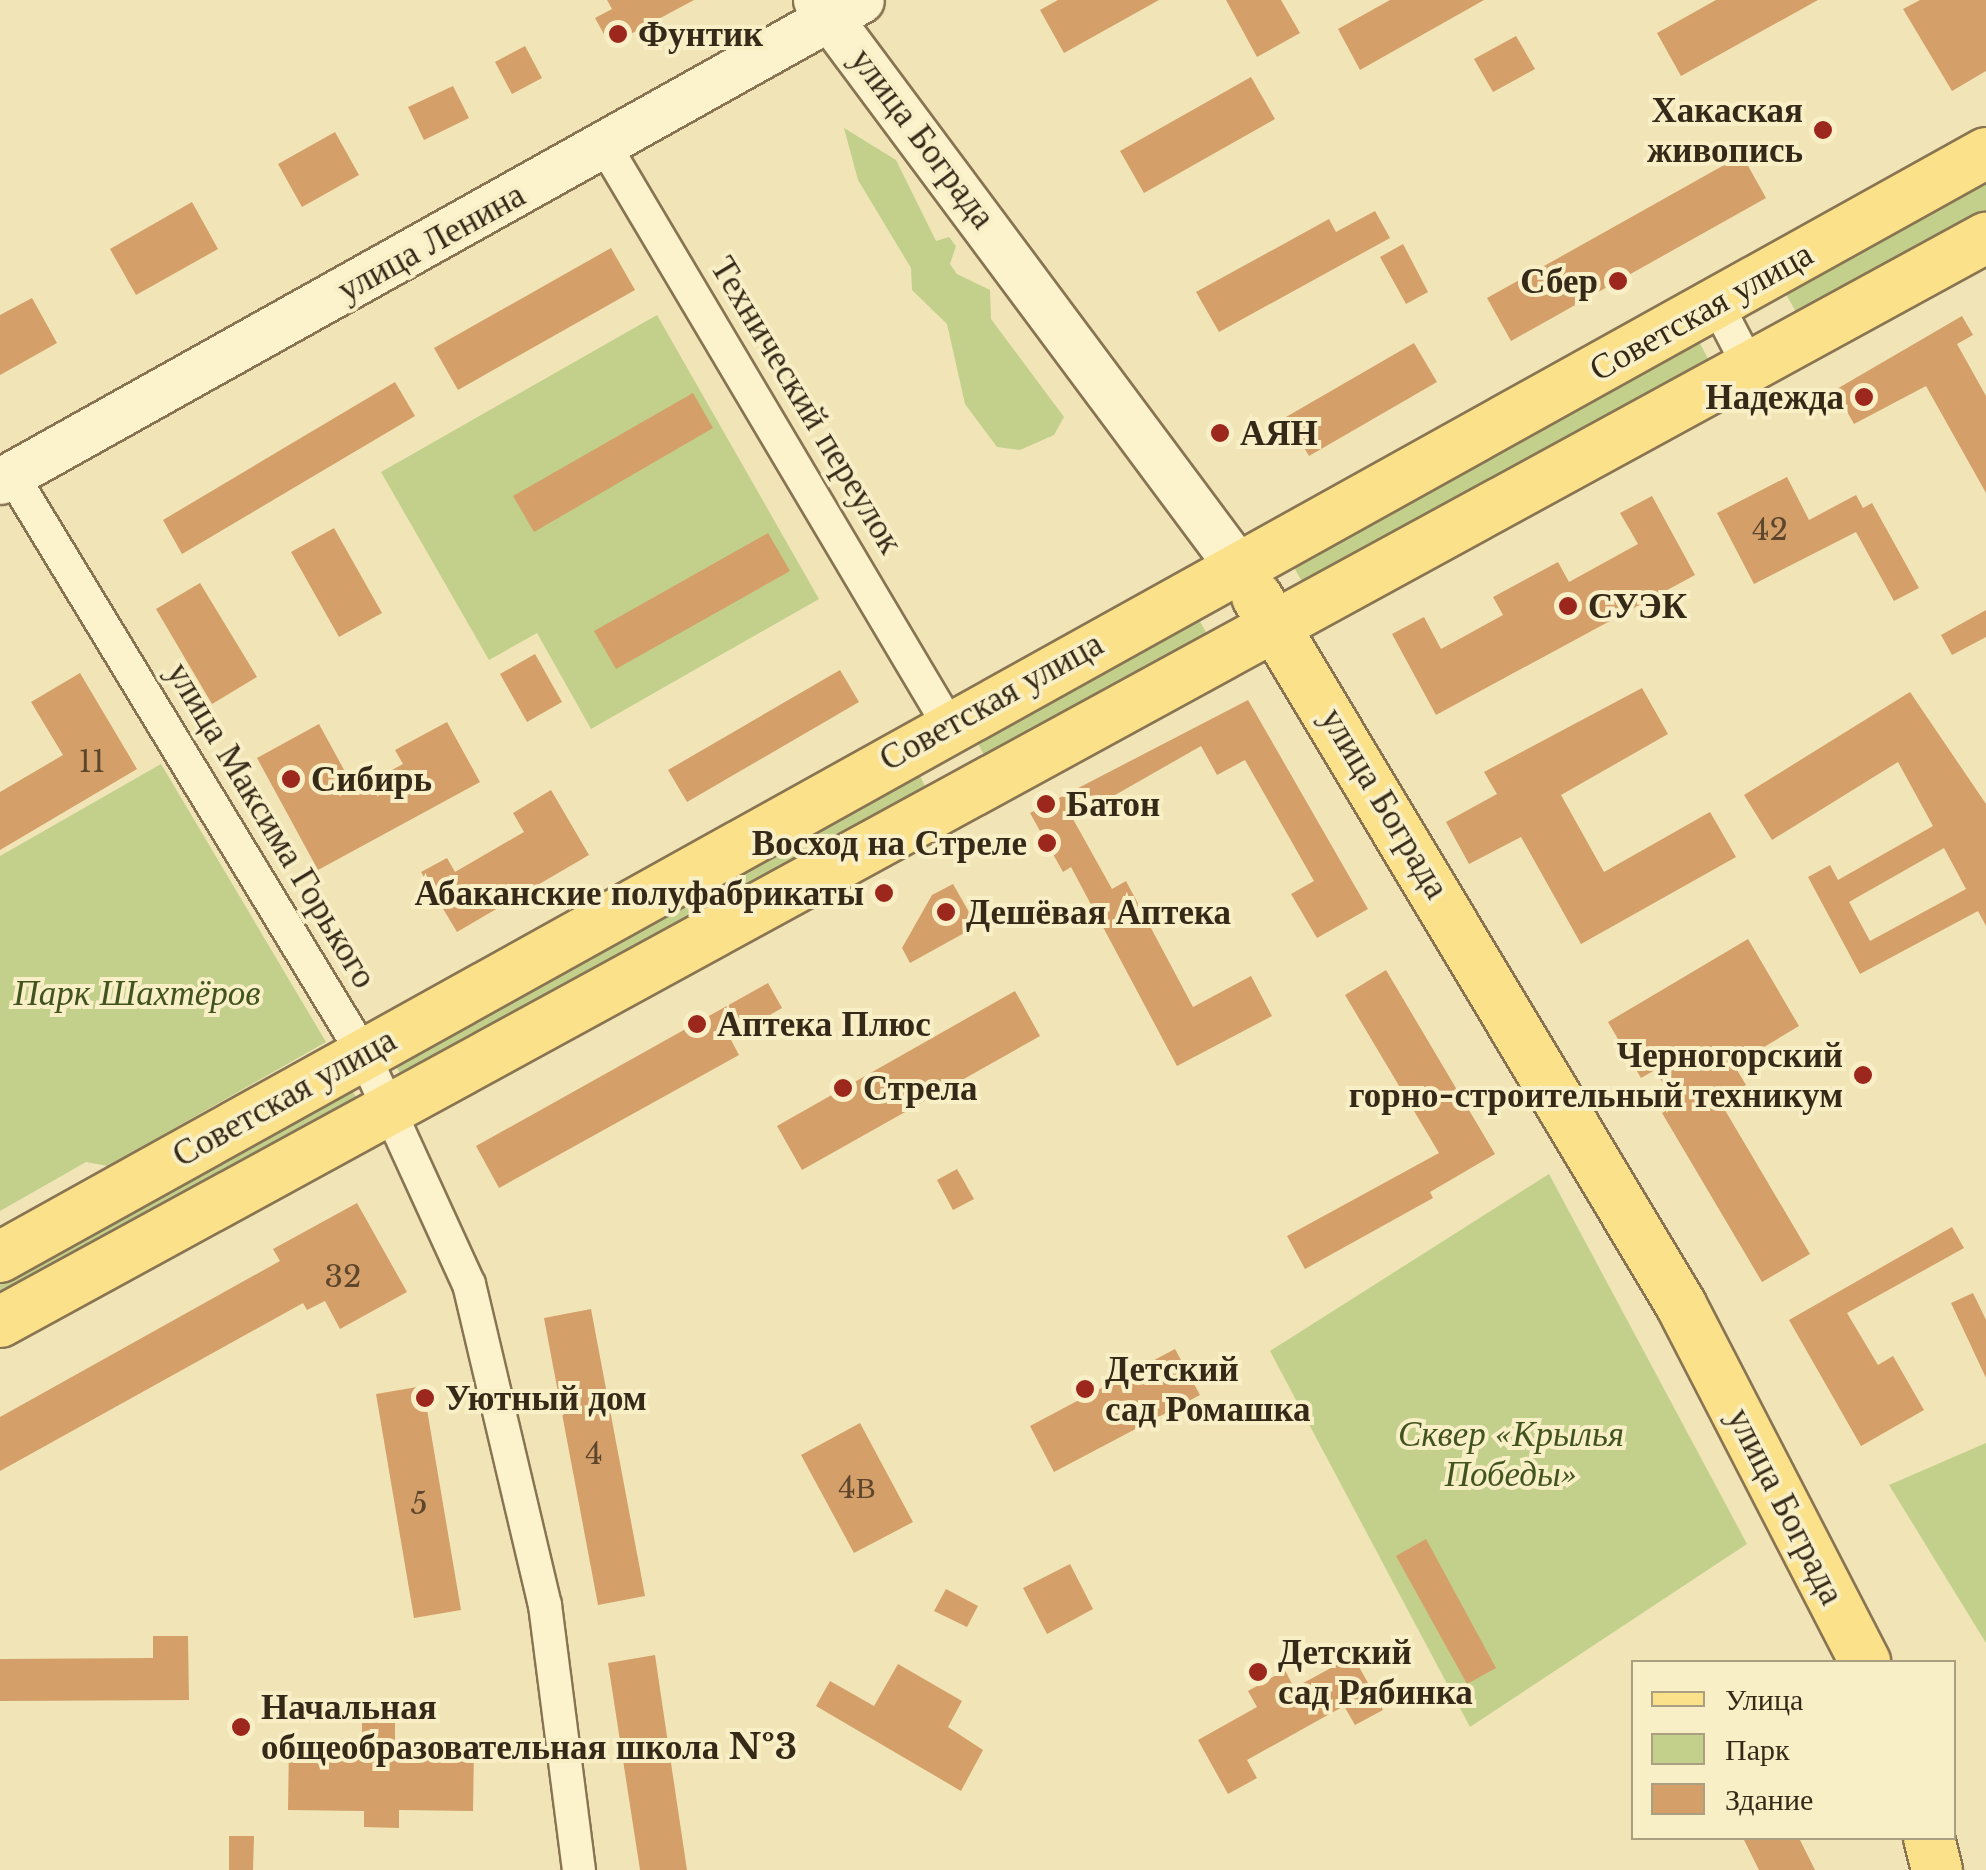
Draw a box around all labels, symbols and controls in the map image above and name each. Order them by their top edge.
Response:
place label: Фунтик [638,13,763,55]
marker: Фунтик [607,23,629,45]
street label: улица Бограда [842,40,1004,236]
place label: Хакаская живопись [1647,89,1803,171]
marker: Хакаская живопись [1812,119,1834,141]
street label: улица Ленина [330,173,532,311]
street label: Советская улица [1582,232,1820,390]
street label: Технический переулок [702,249,912,561]
place label: Сбер [1520,260,1598,302]
marker: Сбер [1607,270,1629,292]
place label: Надежда [1705,376,1844,418]
marker: Надежда [1853,386,1875,408]
place label: АЯН [1240,412,1318,454]
marker: АЯН [1209,422,1231,444]
house number: 42 [1752,512,1788,548]
place label: СУЭК [1588,585,1687,627]
marker: СУЭК [1557,595,1579,617]
street label: Советская улица [872,622,1110,780]
street label: улица Максима Горького [158,654,386,996]
street label: улица Бограда [1312,700,1458,906]
house number: 11 [79,744,105,780]
place label: Сибирь [311,758,432,800]
marker: Сибирь [280,768,302,790]
place label: Батон [1066,783,1160,825]
marker: Батон [1035,793,1057,815]
place label: Восход на Стреле [752,822,1027,864]
marker: Восход на Стреле [1036,832,1058,854]
place label: Абаканские полуфабрикаты [414,872,864,914]
marker: Абаканские полуфабрикаты [873,882,895,904]
place label: Дешёвая Аптека [966,891,1231,933]
marker: Дешёвая Аптека [935,901,957,923]
park label: Парк Шахтёров [14,972,260,1014]
place label: Аптека Плюс [717,1003,931,1045]
marker: Аптека Плюс [686,1013,708,1035]
street label: Советская улица [165,1018,403,1176]
place label: Черногорский горно-строительный техникум [1349,1034,1843,1116]
marker: Черногорский горно-строительный техникум [1852,1064,1874,1086]
place label: Стрела [863,1067,978,1109]
marker: Стрела [832,1077,854,1099]
house number: 32 [325,1259,361,1295]
place label: Детский сад Ромашка [1105,1348,1311,1430]
place label: Уютный дом [445,1377,647,1419]
marker: Детский сад Ромашка [1074,1378,1096,1400]
marker: Уютный дом [414,1387,436,1409]
street label: улица Бограда [1719,1401,1853,1611]
park label: Сквер «Крылья Победы» [1398,1413,1624,1495]
house number: 4 [585,1436,603,1472]
house number: 4В [838,1470,876,1506]
house number: 5 [410,1486,428,1522]
place label: Детский сад Рябинка [1278,1631,1473,1713]
legend [1631,1660,1956,1840]
marker: Детский сад Рябинка [1247,1661,1269,1683]
text: Улица [1725,1681,1803,1718]
place label: Начальная общеобразовательная школа №3 [261,1686,797,1768]
marker: Начальная общеобразовательная школа №3 [230,1716,252,1738]
text: Парк [1725,1731,1790,1768]
text: Здание [1725,1781,1813,1818]

